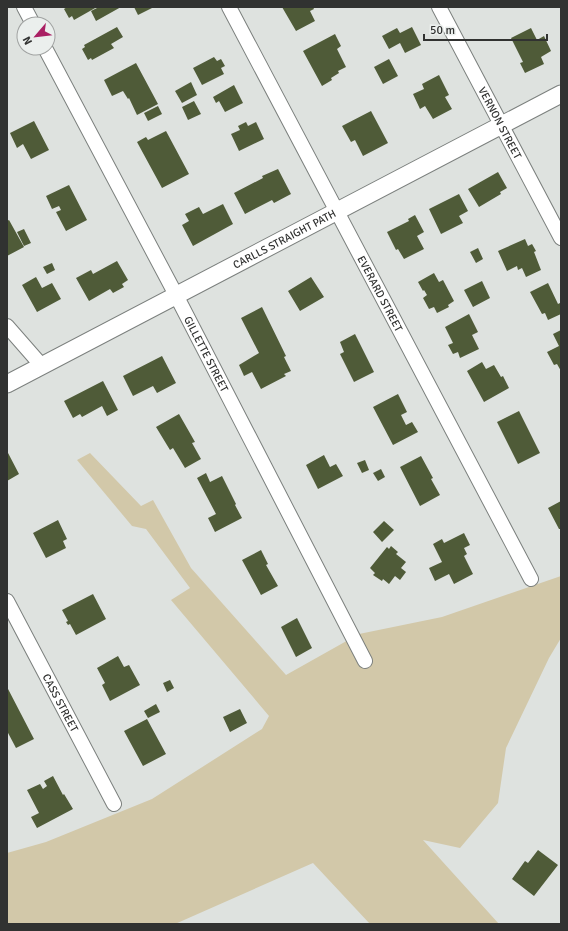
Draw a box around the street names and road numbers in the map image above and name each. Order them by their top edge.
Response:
street label: VERNON STREET [475,85,524,162]
street label: CARLLS STRAIGHT PATH [231,207,338,272]
street label: EVERARD STREET [354,254,405,334]
street label: GILLETTE STREET [181,314,231,395]
street label: CASS STREET [40,672,81,735]

